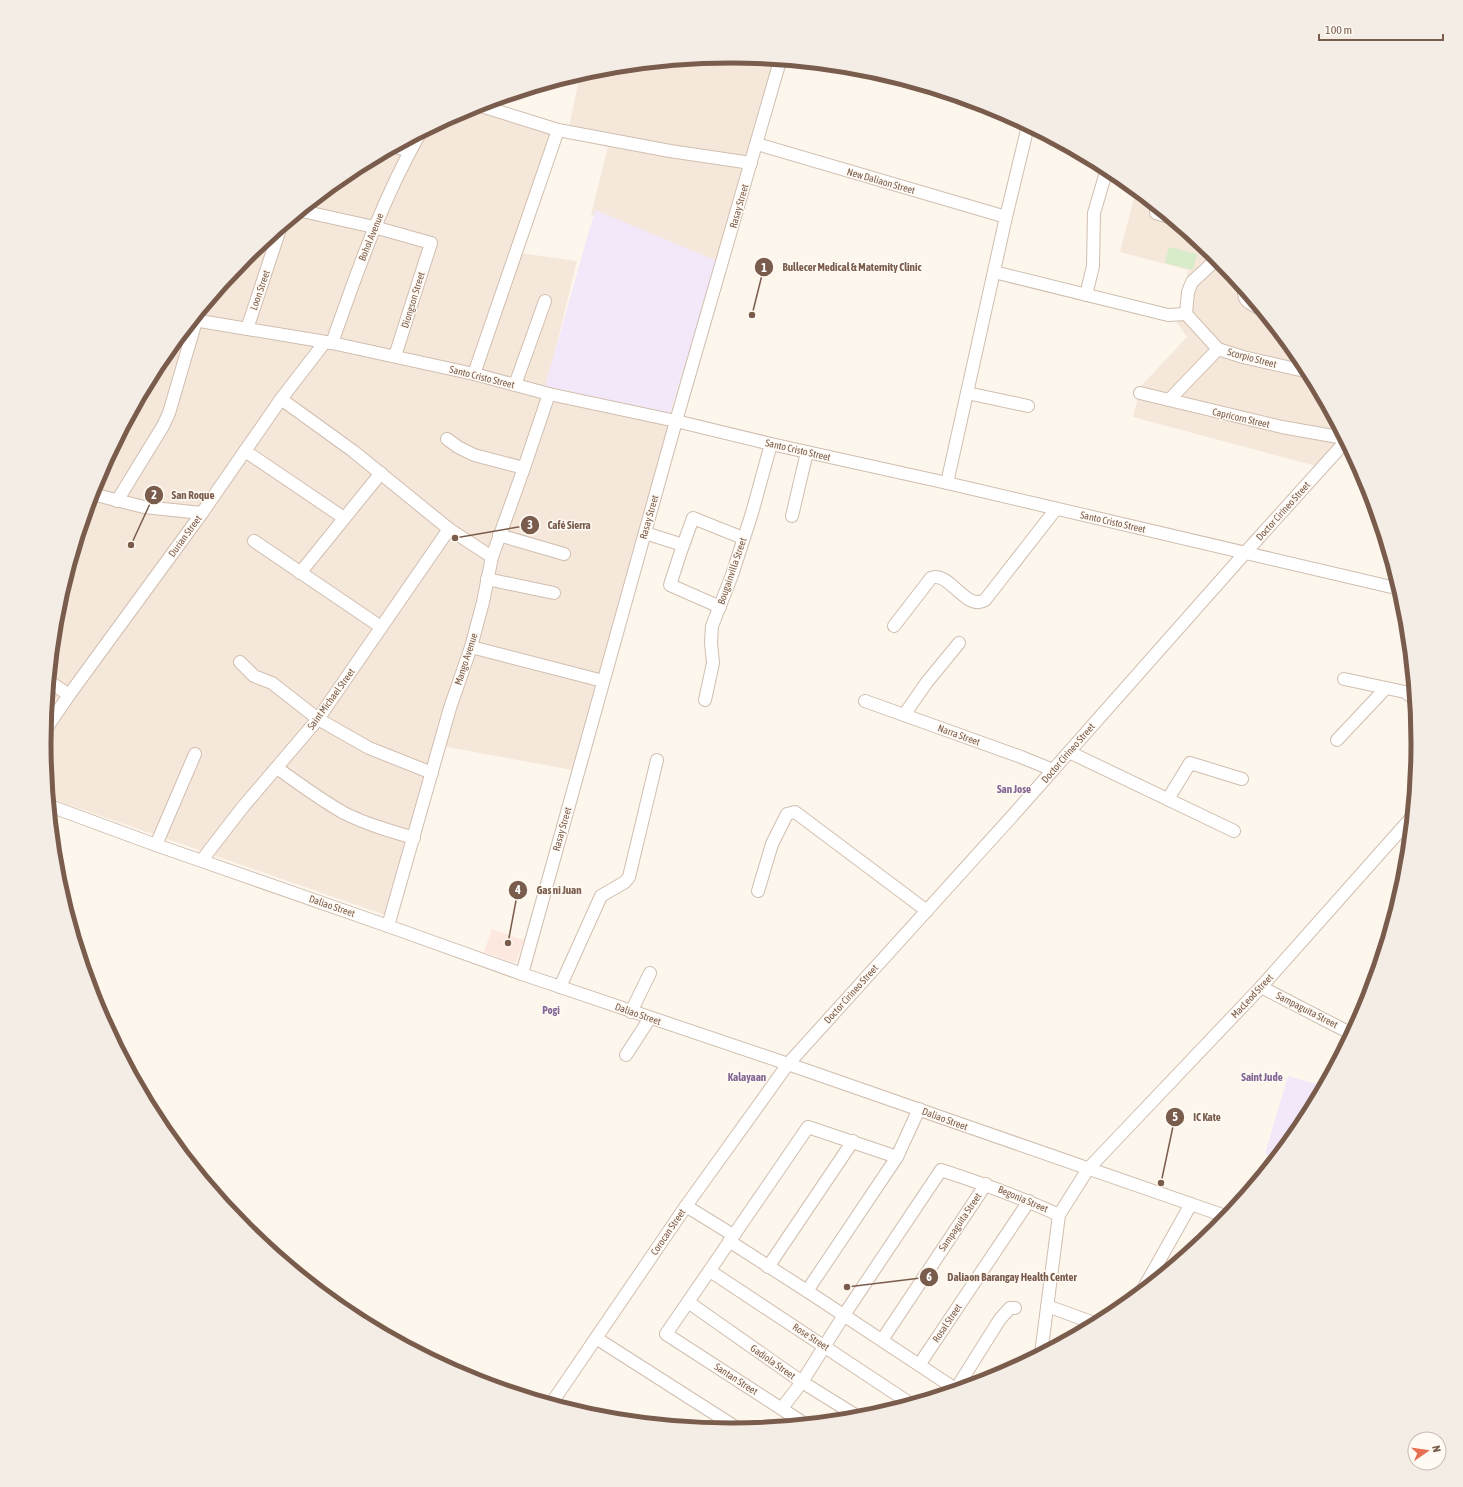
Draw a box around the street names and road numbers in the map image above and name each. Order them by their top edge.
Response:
street label: New Daliaon Street [846,166,916,196]
street label: Rasay Street [727,183,751,229]
street label: Bohol Avenue [356,211,386,263]
street label: Loon Street [248,269,272,311]
street label: Diongson Street [399,270,427,329]
street label: Scorpio Street [1226,346,1278,370]
street label: Santo Cristo Street [448,364,516,390]
street label: Capricorn Street [1211,406,1271,430]
street label: Santo Cristo Street [764,437,832,463]
street label: Doctor Cirineo Street [1254,479,1312,543]
street label: Rasay Street [637,494,661,540]
street label: Santo Cristo Street [1079,509,1147,535]
street label: Durian Street [166,513,204,559]
street label: Bougainvilla Street [715,536,749,606]
street label: Mango Avenue [452,631,480,686]
street label: Saint Michael Street [305,666,357,732]
street label: Doctor Cirineo Street [1039,721,1097,785]
street label: Narra Street [936,722,982,748]
street label: Rasay Street [550,806,574,852]
street label: Daliao Street [308,893,357,919]
street label: Doctor Cirineo Street [822,962,880,1026]
street label: MacLeod Street [1229,972,1275,1020]
street label: Sampaguita Street [1274,990,1340,1030]
street label: Daliao Street [614,1001,663,1027]
street label: Daliao Street [921,1106,969,1132]
street label: Begonia Street [996,1184,1050,1214]
street label: Sampaguita Street [937,1191,984,1253]
street label: Corocan Street [649,1207,688,1257]
street label: Rosal Street [930,1302,964,1344]
street label: Rose Street [791,1321,831,1353]
street label: Gadiola Street [748,1342,798,1382]
street label: Santan Street [712,1361,760,1397]

